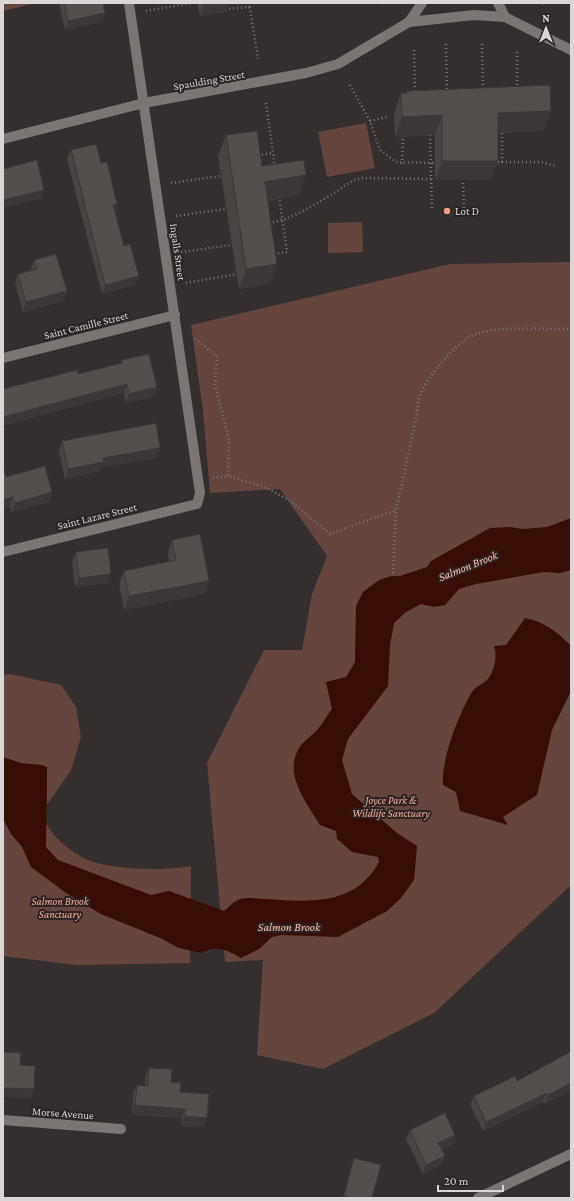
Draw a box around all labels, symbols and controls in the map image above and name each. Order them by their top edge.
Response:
north arrow [526,8,566,48]
text: N [542,12,550,24]
street label: Spaulding Street [172,68,246,93]
place label: Lot D [455,205,479,217]
marker: Lot D [442,206,452,216]
street label: Ingalls Street [167,223,188,282]
street label: Saint Camille Street [43,309,130,341]
street label: Saint Lazare Street [56,500,138,532]
water label: Salmon Brook [436,548,500,584]
park label: Joyce Park & Wildlife Sanctuary [352,794,430,820]
park label: Salmon Brook Sanctuary [31,895,90,921]
water label: Salmon Brook [258,920,321,934]
street label: Morse Avenue [32,1105,95,1121]
scale bar [438,1167,503,1193]
text: 20 m [444,1174,469,1188]

